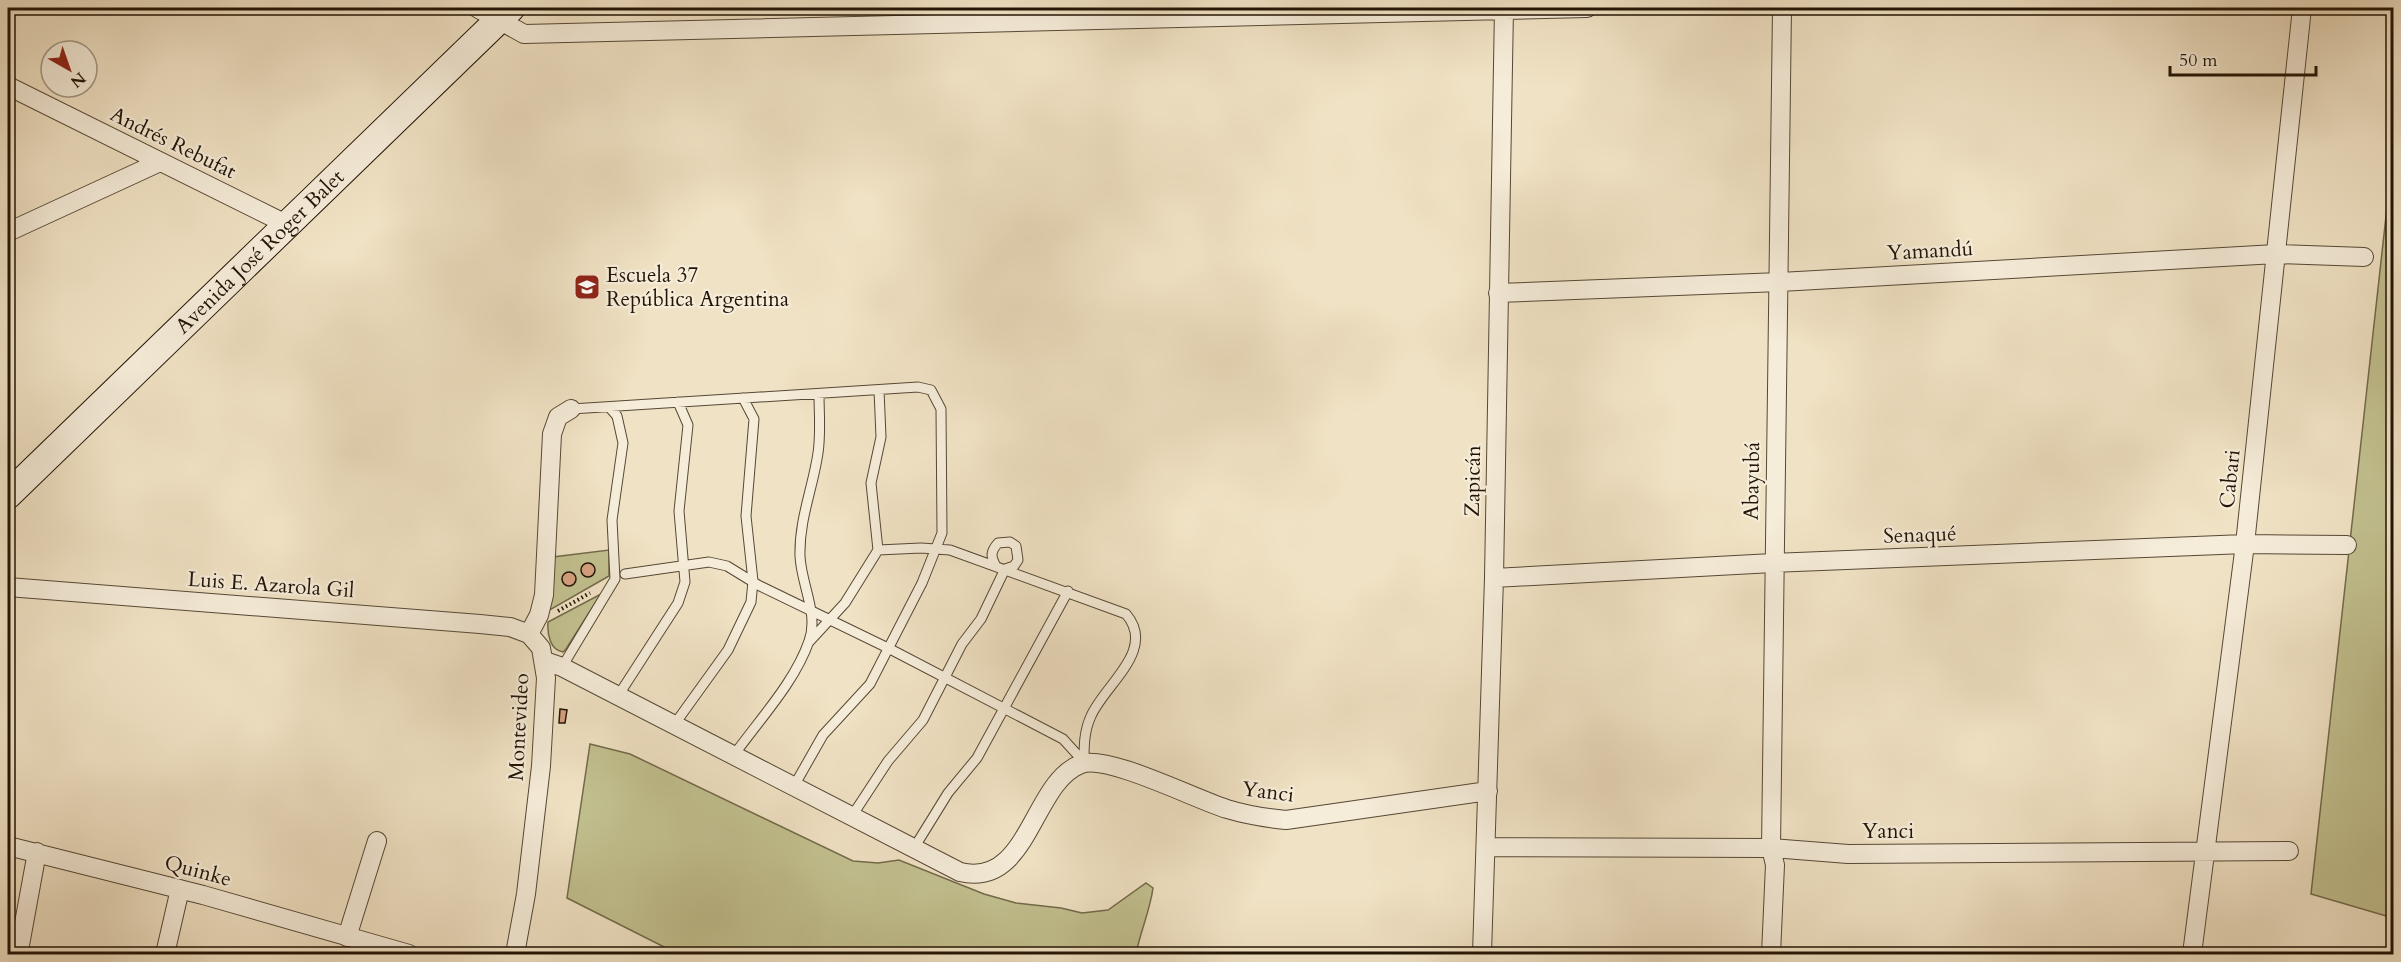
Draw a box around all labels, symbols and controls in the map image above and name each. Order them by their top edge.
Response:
north arrow [39,39,99,99]
scale bar [2170,39,2316,77]
text: 50 m [2179,48,2218,73]
text: N [66,67,90,93]
street label: Andrés Rebufat [105,100,241,186]
street label: Avenida José Roger Balet [169,163,351,340]
street label: Yamandú [1886,234,1974,268]
place label: Escuela 37 República Argentina [606,261,789,314]
school or university icon: Escuela 37 República Argentina [572,272,602,302]
street label: Abayubá [1737,442,1767,520]
street label: Zapicán [1458,445,1488,517]
street label: Cabari [2212,448,2248,510]
street label: Senaqué [1883,519,1957,551]
street label: Luis E. Azarola Gil [187,565,355,605]
street label: Montevideo [502,672,536,782]
street label: Yanci [1240,774,1296,810]
street label: Yanci [1862,817,1914,846]
street label: Quinke [161,848,235,894]

